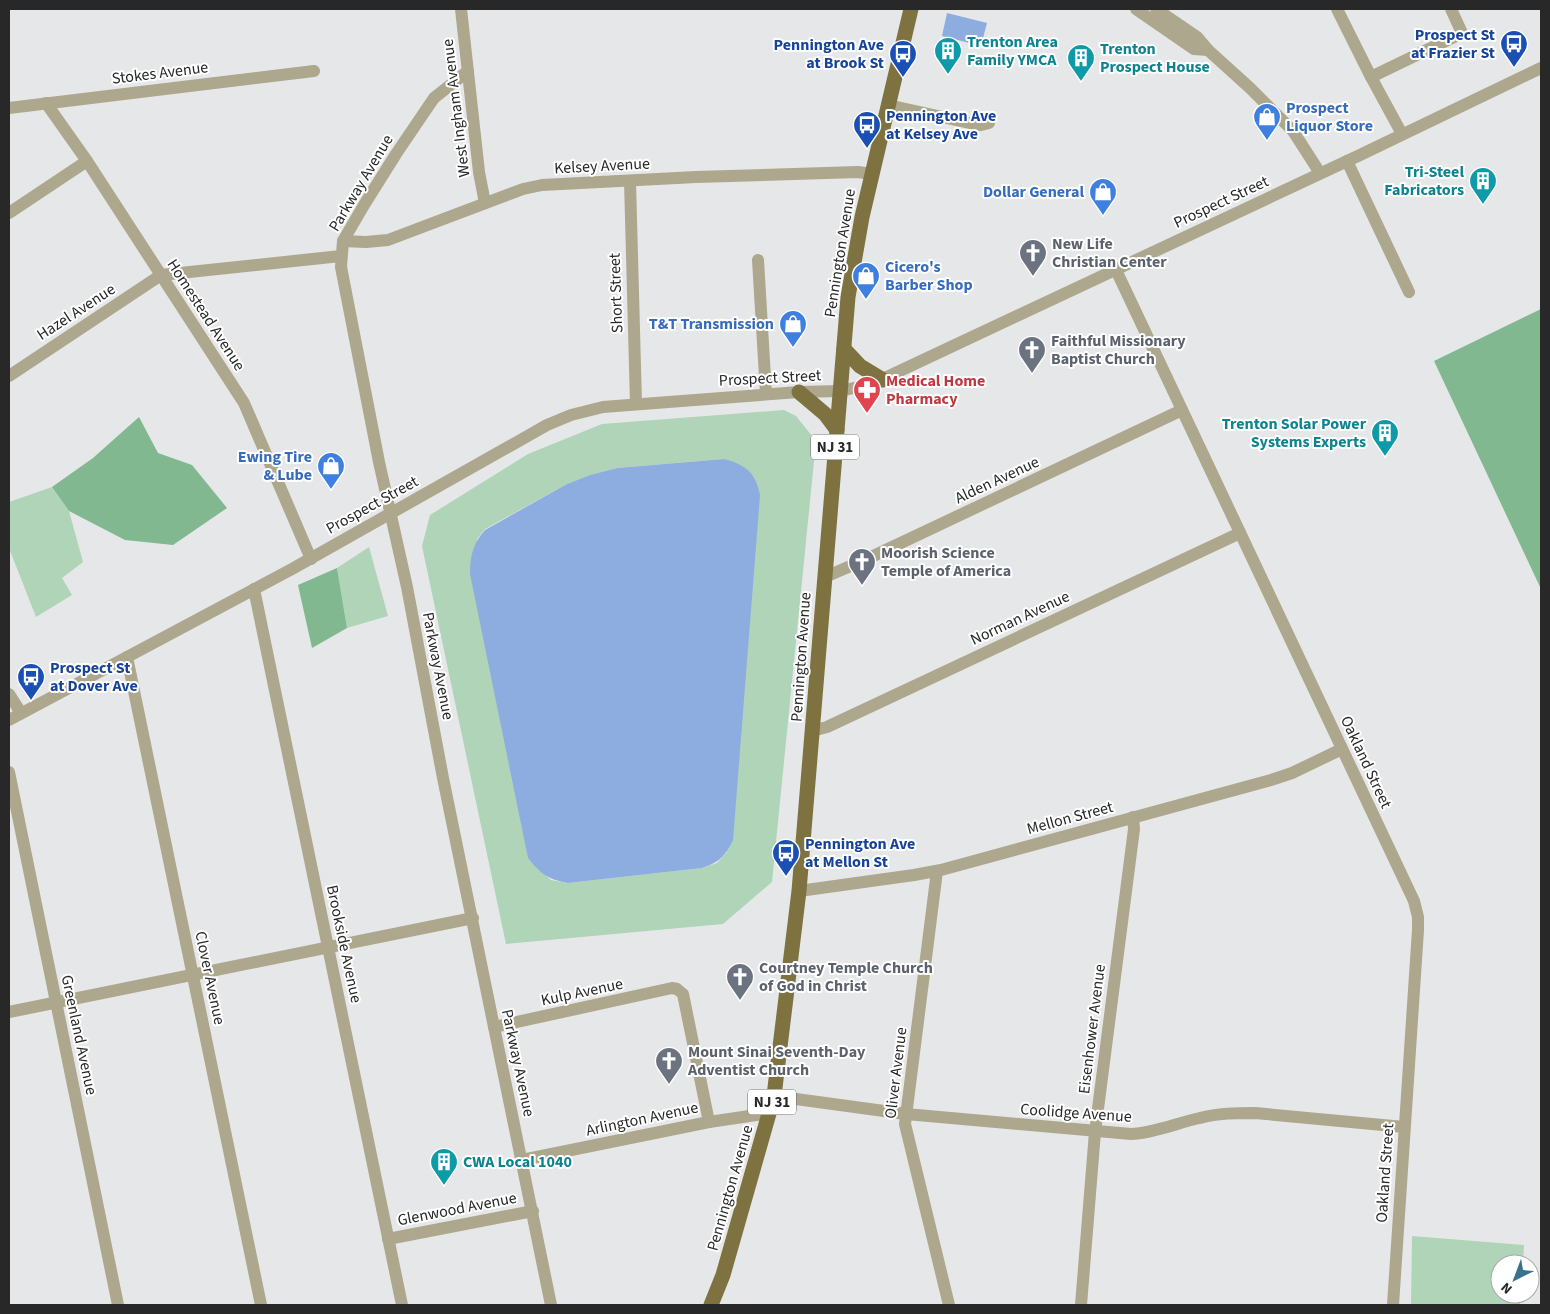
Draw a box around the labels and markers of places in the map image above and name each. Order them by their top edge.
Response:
place label: Prospect St at Frazier St [1411,24,1495,64]
bus stop icon: Prospect St at Frazier St [1499,29,1529,68]
place label: Trenton Area Family YMCA [967,31,1058,71]
place label: Pennington Ave at Brook St [774,34,884,74]
building icon: Trenton Area Family YMCA [933,36,963,75]
place label: Trenton Prospect House [1100,38,1210,78]
bus stop icon: Pennington Ave at Brook St [888,39,918,78]
building icon: Trenton Prospect House [1066,43,1096,82]
place label: Prospect Liquor Store [1286,97,1373,137]
shop icon: Prospect Liquor Store [1252,102,1282,141]
place label: Pennington Ave at Kelsey Ave [886,105,996,145]
bus stop icon: Pennington Ave at Kelsey Ave [852,110,882,149]
place label: Tri-Steel Fabricators [1384,161,1464,201]
building icon: Tri-Steel Fabricators [1468,166,1498,205]
shop icon: Dollar General [1088,177,1118,216]
place label: Dollar General [983,181,1084,203]
place label: New Life Christian Center [1052,233,1167,273]
church icon: New Life Christian Center [1018,238,1048,277]
place label: Cicero's Barber Shop [885,256,973,296]
shop icon: Cicero's Barber Shop [851,261,881,300]
shop icon: T&T Transmission [778,309,808,348]
place label: T&T Transmission [649,313,774,335]
place label: Faithful Missionary Baptist Church [1051,330,1186,370]
church icon: Faithful Missionary Baptist Church [1017,335,1047,374]
place label: Medical Home Pharmacy [886,370,985,410]
pharmacy icon: Medical Home Pharmacy [852,375,882,414]
place label: Trenton Solar Power Systems Experts [1222,413,1367,453]
building icon: Trenton Solar Power Systems Experts [1370,418,1400,457]
place label: Ewing Tire & Lube [238,446,312,486]
shop icon: Ewing Tire & Lube [316,451,346,490]
place label: Moorish Science Temple of America [881,542,1011,582]
church icon: Moorish Science Temple of America [847,547,877,586]
place label: Prospect St at Dover Ave [50,657,138,697]
bus stop icon: Prospect St at Dover Ave [16,662,46,701]
place label: Pennington Ave at Mellon St [805,833,915,873]
bus stop icon: Pennington Ave at Mellon St [771,838,801,877]
place label: Courtney Temple Church of God in Christ [759,957,933,997]
church icon: Courtney Temple Church of God in Christ [725,962,755,1001]
place label: Mount Sinai Seventh-Day Adventist Church [687,1041,866,1081]
church icon: Mount Sinai Seventh-Day Adventist Church [654,1046,684,1085]
building icon: CWA Local 1040 [429,1147,459,1186]
place label: CWA Local 1040 [463,1151,572,1173]

